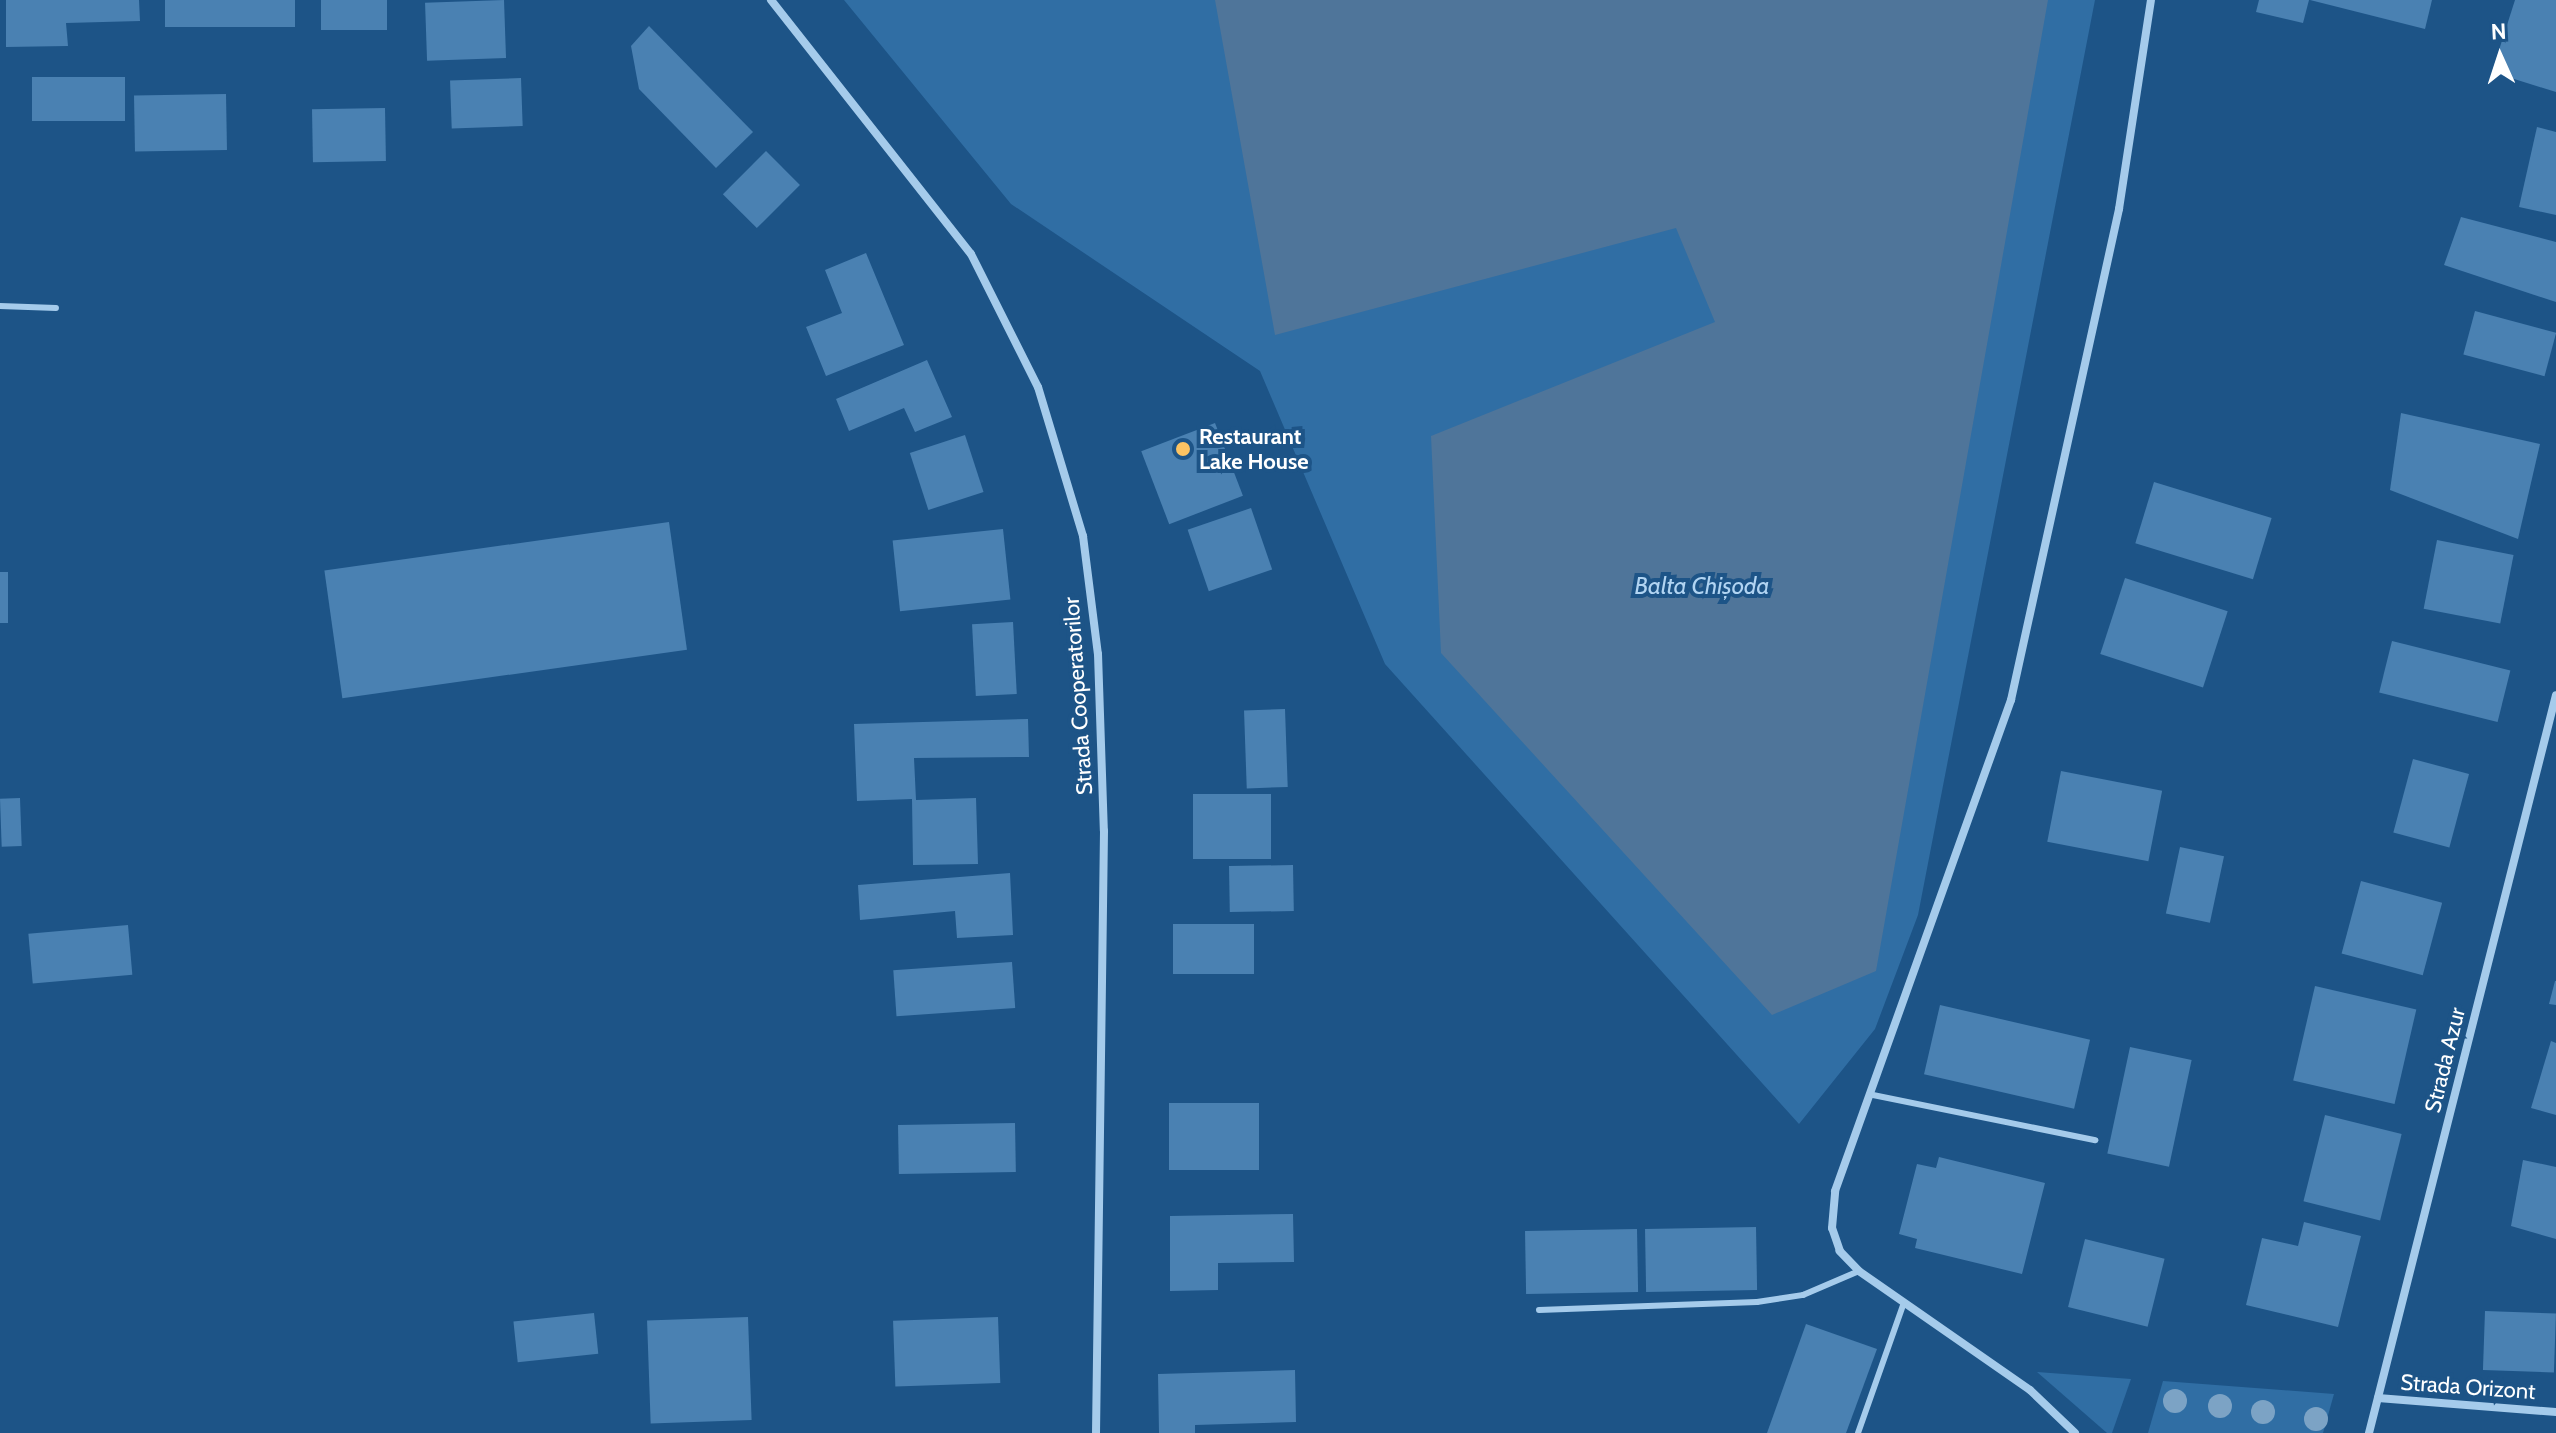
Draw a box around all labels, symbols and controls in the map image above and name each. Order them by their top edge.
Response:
north arrow [2460,16,2540,96]
text: N [2490,18,2507,45]
place label: Restaurant Lake House [1199,423,1309,474]
marker: Restaurant Lake House [1174,440,1192,458]
water label: Balta Chișoda [1635,572,1769,600]
street label: Strada Cooperatorilor [1058,596,1098,796]
street label: Strada Azur [2419,1005,2471,1115]
street label: Strada Orizont [2400,1369,2536,1405]

